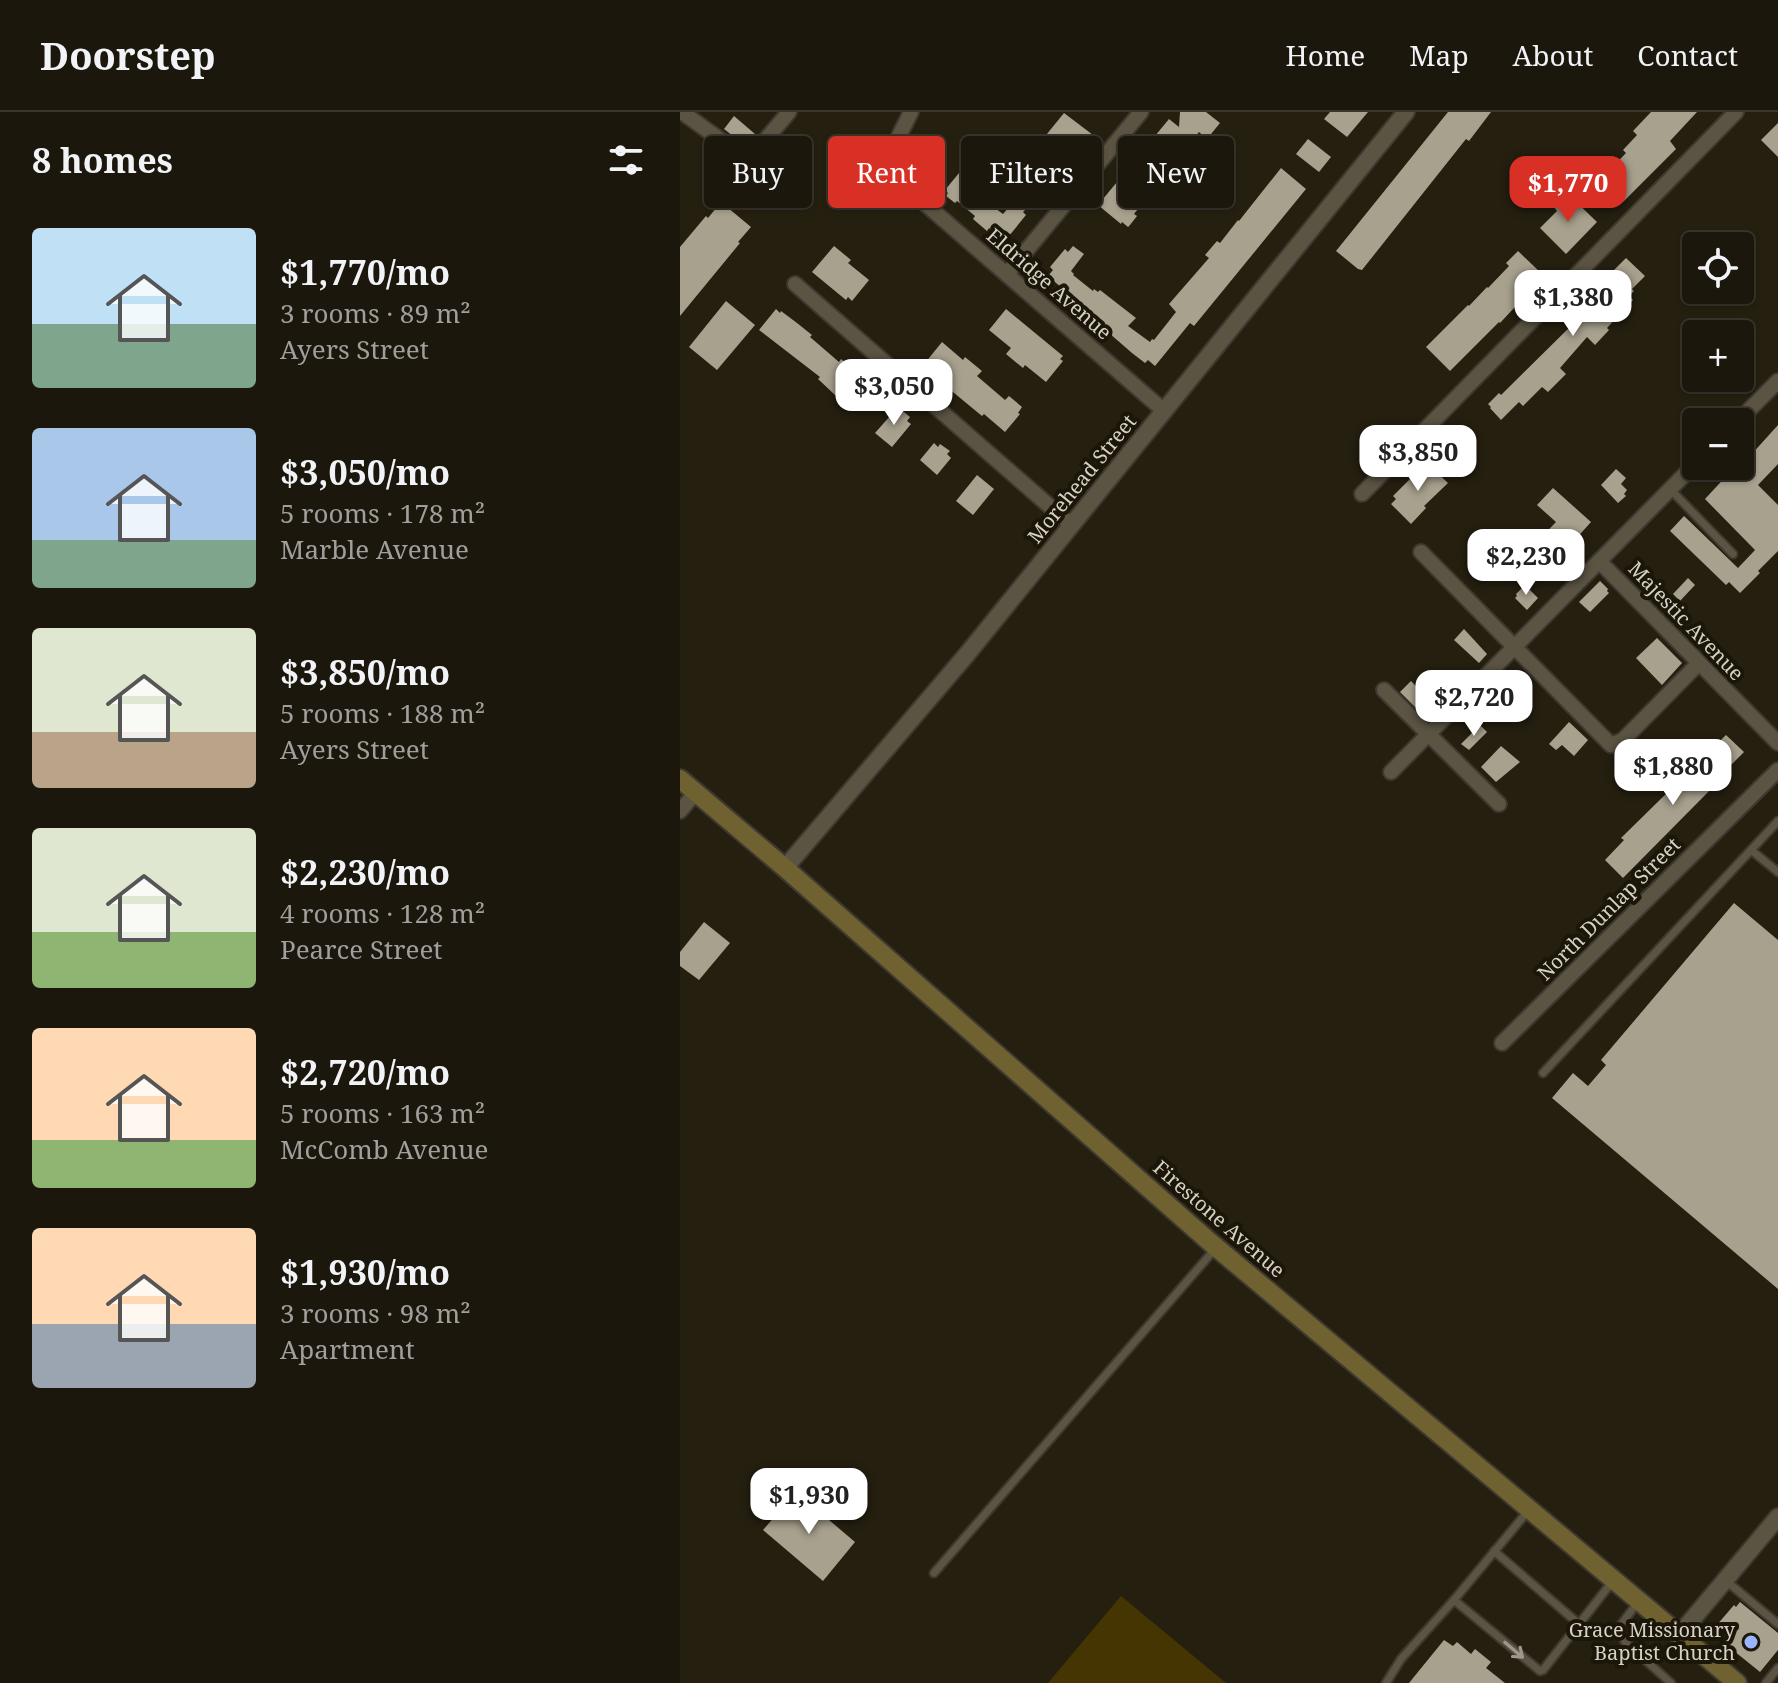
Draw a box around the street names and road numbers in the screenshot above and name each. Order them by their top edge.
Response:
street label: Eldridge Avenue [981,222,1118,345]
street label: Morehead Street [1021,409,1142,549]
street label: Majestic Avenue [1623,555,1750,686]
street label: North Dunlap Street [1531,831,1686,986]
street label: Firestone Avenue [1148,1154,1291,1283]

